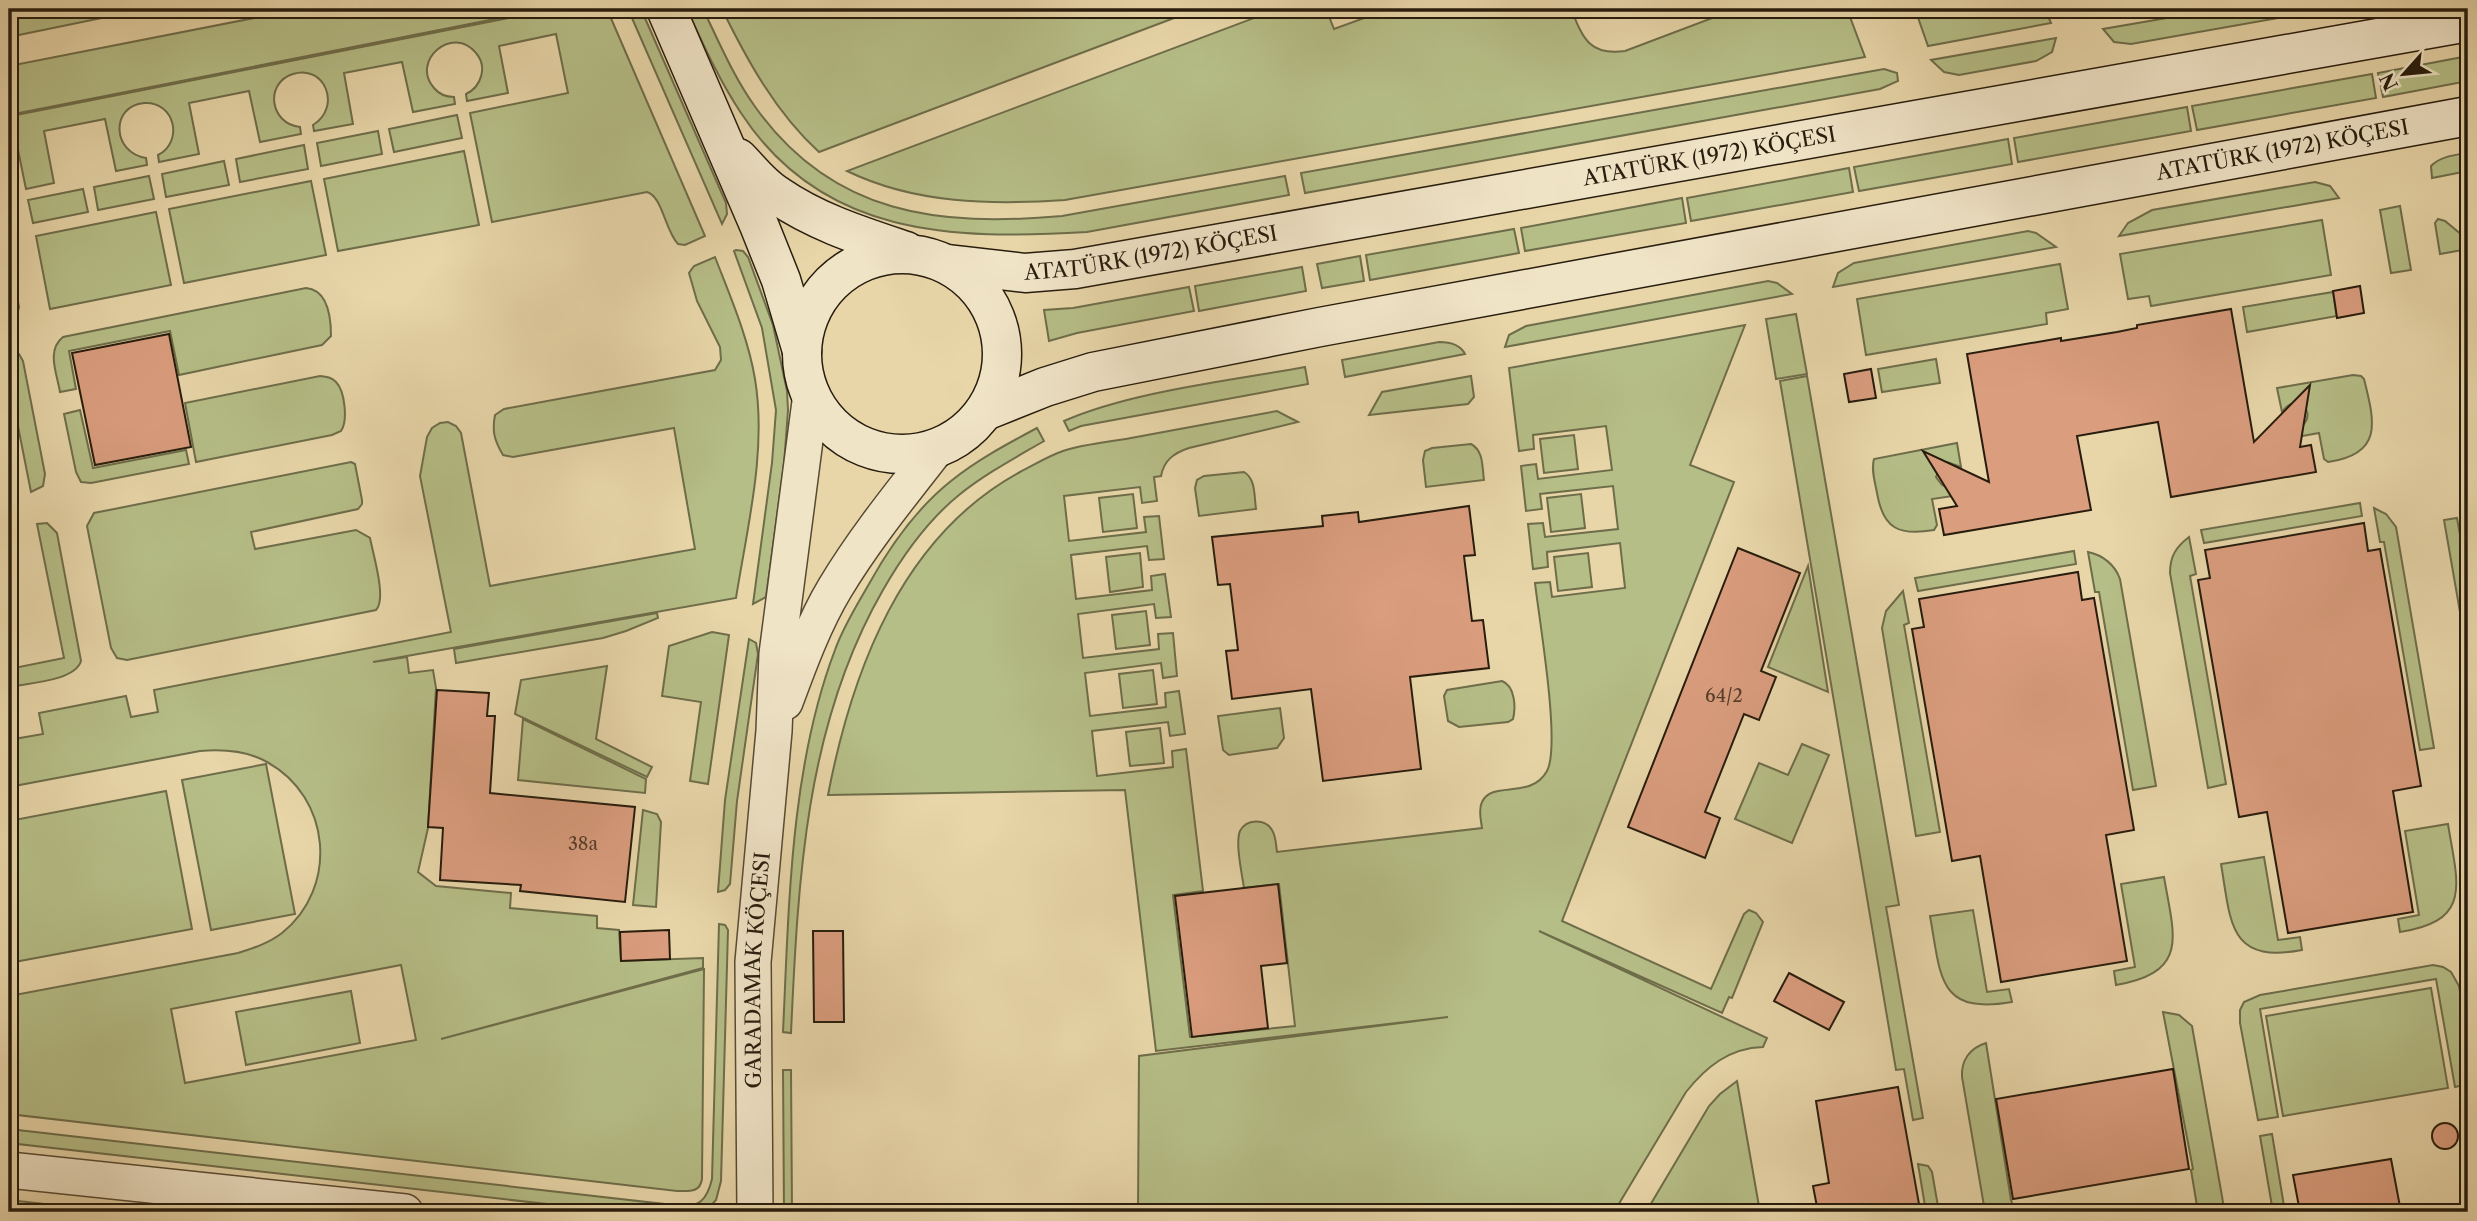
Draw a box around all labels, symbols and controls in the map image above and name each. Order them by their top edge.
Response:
north arrow [2368,38,2438,108]
text: N [2375,69,2403,94]
street label: ATATÜRK (1972) KÖÇESI [2153,114,2411,185]
street label: ATATÜRK (1972) KÖÇESI [1580,121,1838,191]
street label: ATATÜRK (1972) KÖÇESI [1022,220,1280,285]
house number: 64/2 [1705,685,1743,707]
house number: 38a [568,833,599,855]
street label: GARADAMAK KÖÇESI [740,851,775,1089]

